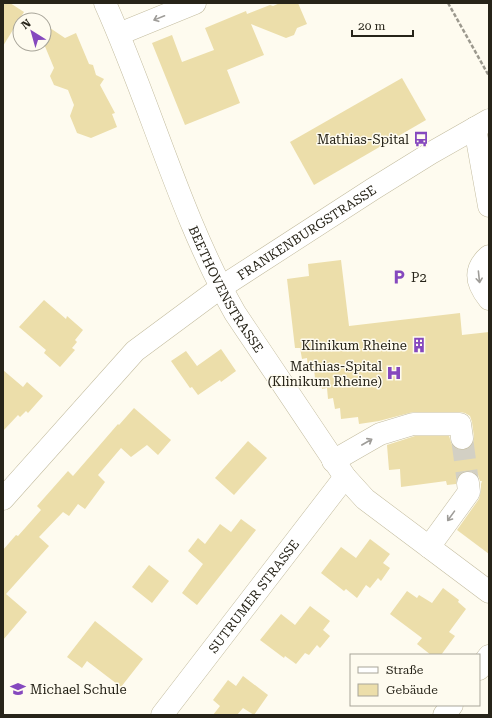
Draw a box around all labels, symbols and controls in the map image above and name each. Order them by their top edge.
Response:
north arrow [12,12,52,52]
scale bar [352,12,413,38]
one-way arrow [153,14,165,22]
text: N [19,16,34,32]
text: 20 m [358,19,385,33]
bus stop icon: Mathias-Spital [412,130,430,148]
place label: Mathias-Spital [317,132,409,147]
street label: FRANKENBURGSTRASSE [234,182,379,283]
street label: BEETHOVENSTRASSE [186,223,266,355]
parking icon: P2 [390,268,408,286]
place label: P2 [411,270,427,285]
one-way arrow [475,270,483,283]
building icon: Klinikum Rheine [410,336,428,354]
place label: Klinikum Rheine [301,338,407,353]
place label: Mathias-Spital (Klinikum Rheine) [268,359,382,389]
hospital icon: Mathias-Spital (Klinikum Rheine) [385,364,403,382]
one-way arrow [361,437,373,445]
one-way arrow [447,510,456,521]
street label: SUTRUMER STRASSE [206,537,302,656]
legend [350,654,480,706]
text: Straße [386,663,424,677]
school or university icon: Michael Schule [9,680,27,698]
place label: Michael Schule [30,682,127,697]
text: Gebäude [386,683,438,697]

